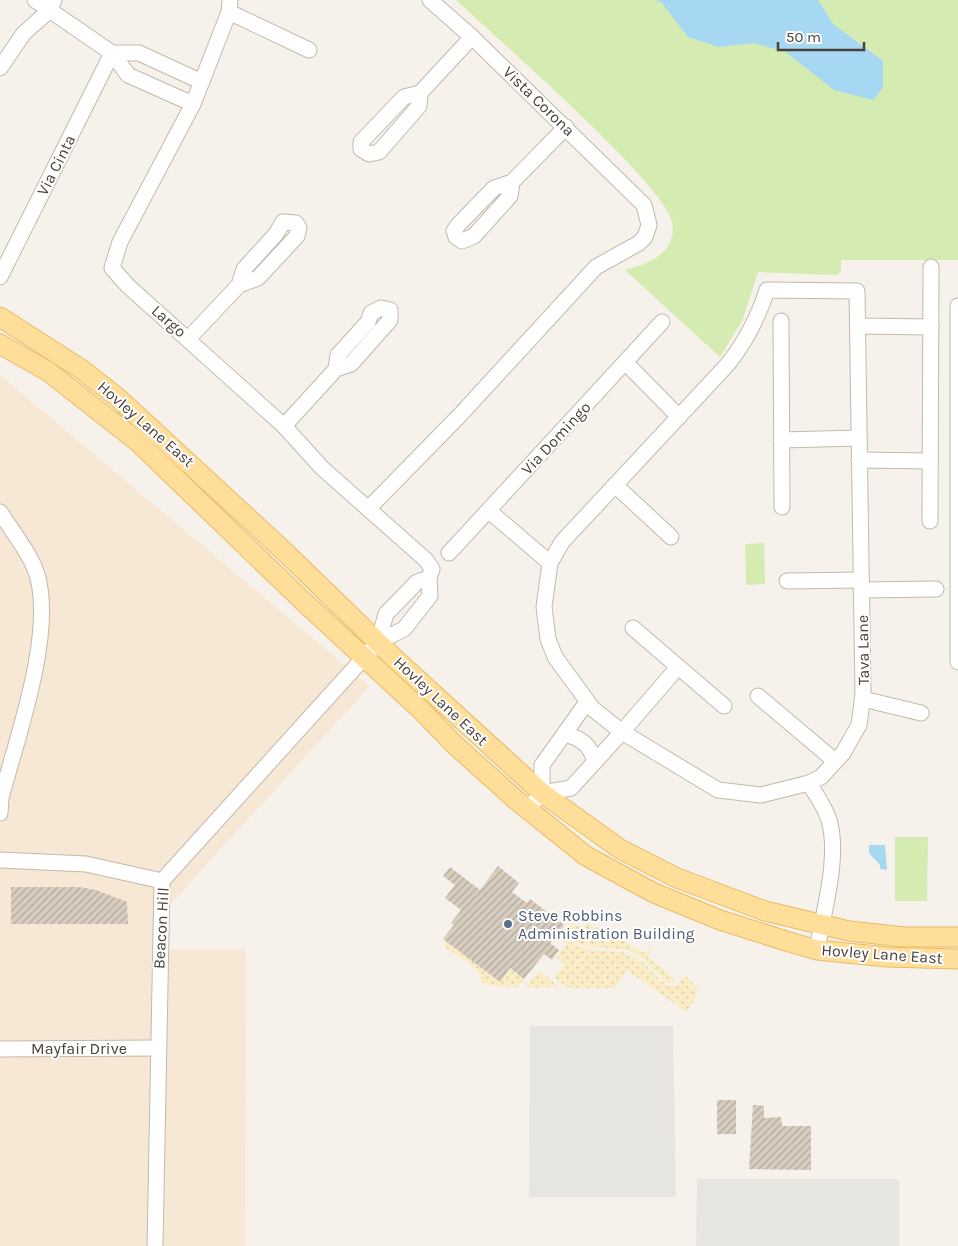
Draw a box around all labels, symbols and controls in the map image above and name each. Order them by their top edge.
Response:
scale bar [778,20,864,52]
text: 50 m [786,28,821,46]
street label: Vista Corona [499,62,579,140]
street label: Via Cinta [33,132,79,198]
street label: Largo [148,301,190,341]
street label: Hovley Lane East [94,377,198,471]
street label: Via Domingo [517,398,595,478]
street label: Tava Lane [853,615,873,685]
street label: Hovley Lane East [390,653,492,749]
street label: Beacon Hill [149,887,173,969]
place label: Steve Robbins Administration Building [518,906,695,943]
marker: Steve Robbins Administration Building [502,918,514,930]
street label: Hovley Lane East [821,940,943,968]
street label: Mayfair Drive [31,1039,127,1058]

